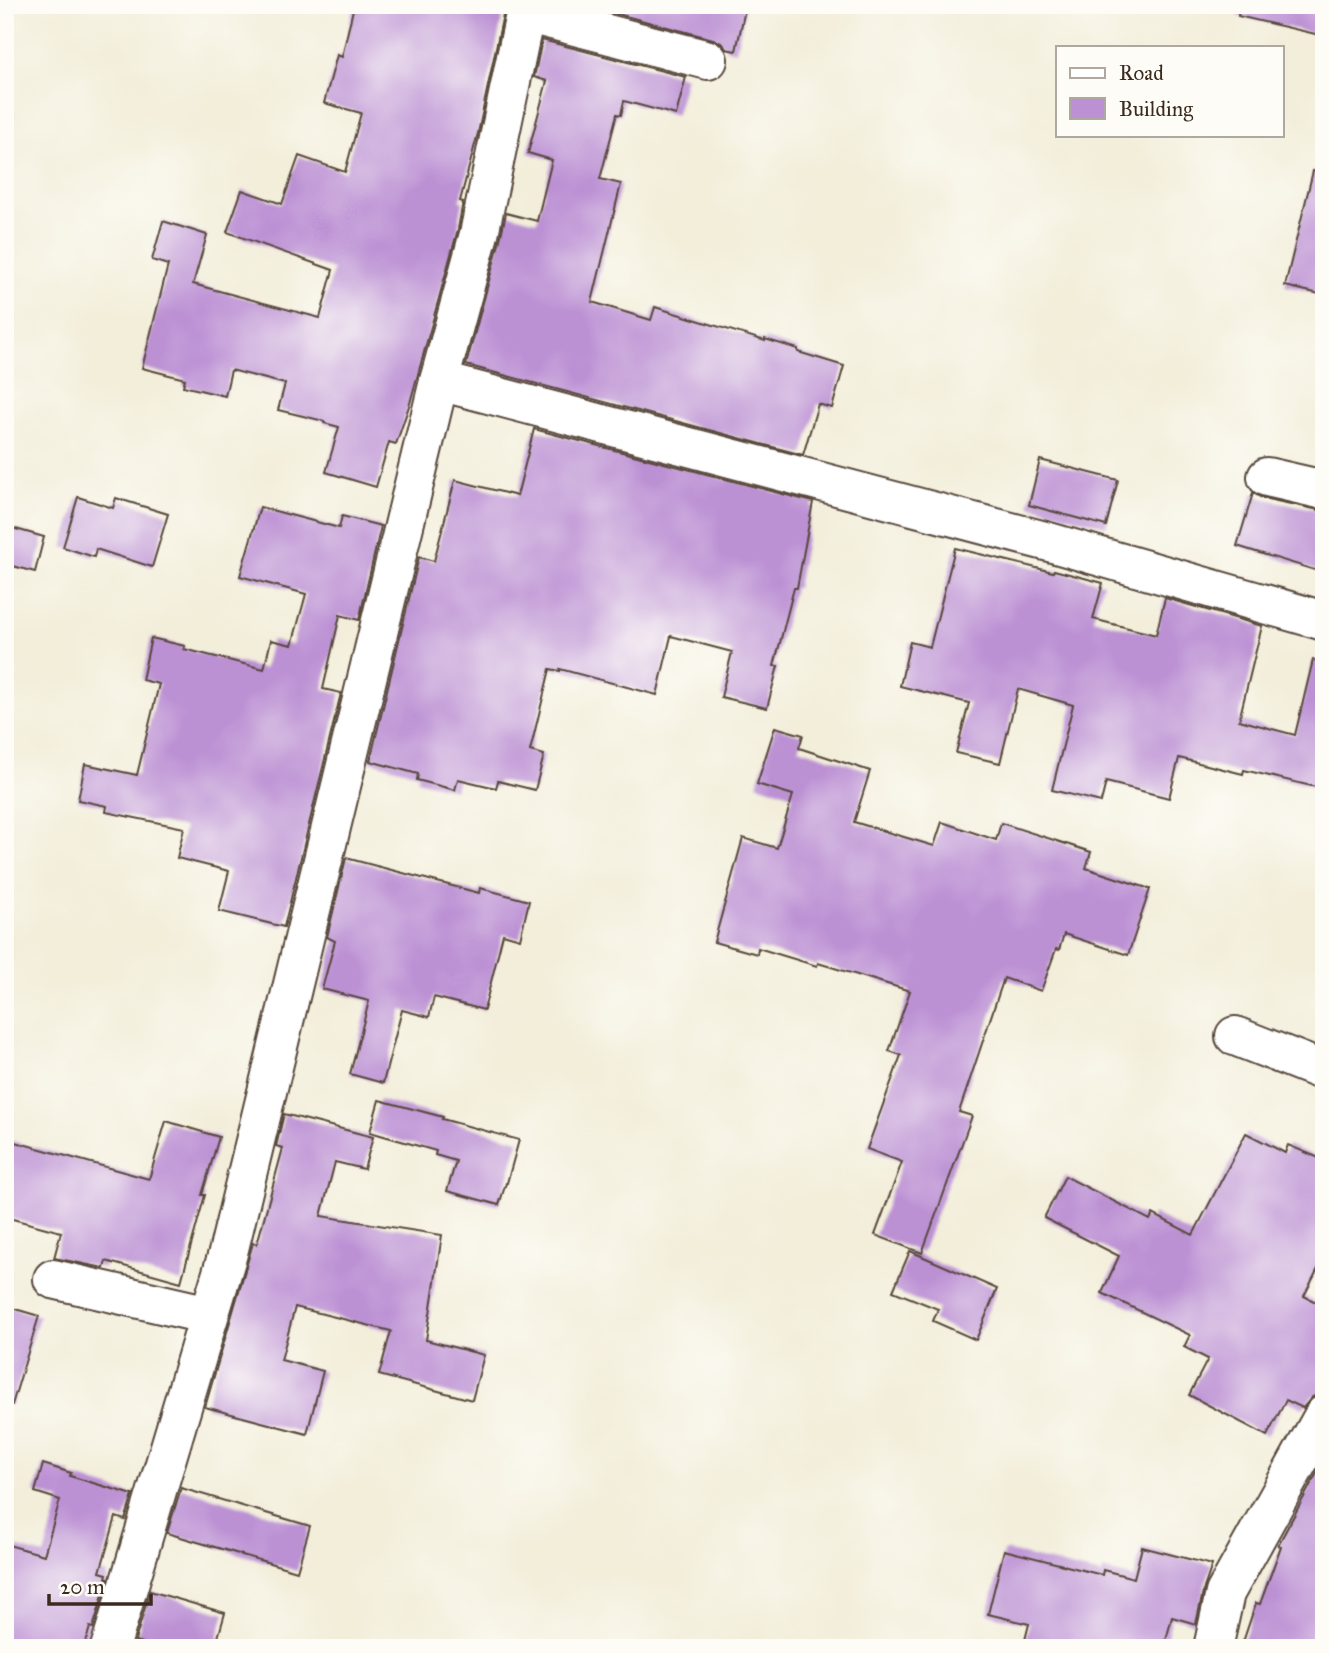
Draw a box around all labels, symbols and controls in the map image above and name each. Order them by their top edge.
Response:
legend [1056,46,1284,136]
text: Road [1119,60,1164,86]
text: Building [1119,96,1193,122]
scale bar [49,1562,150,1606]
text: 20 m [60,1574,105,1600]

